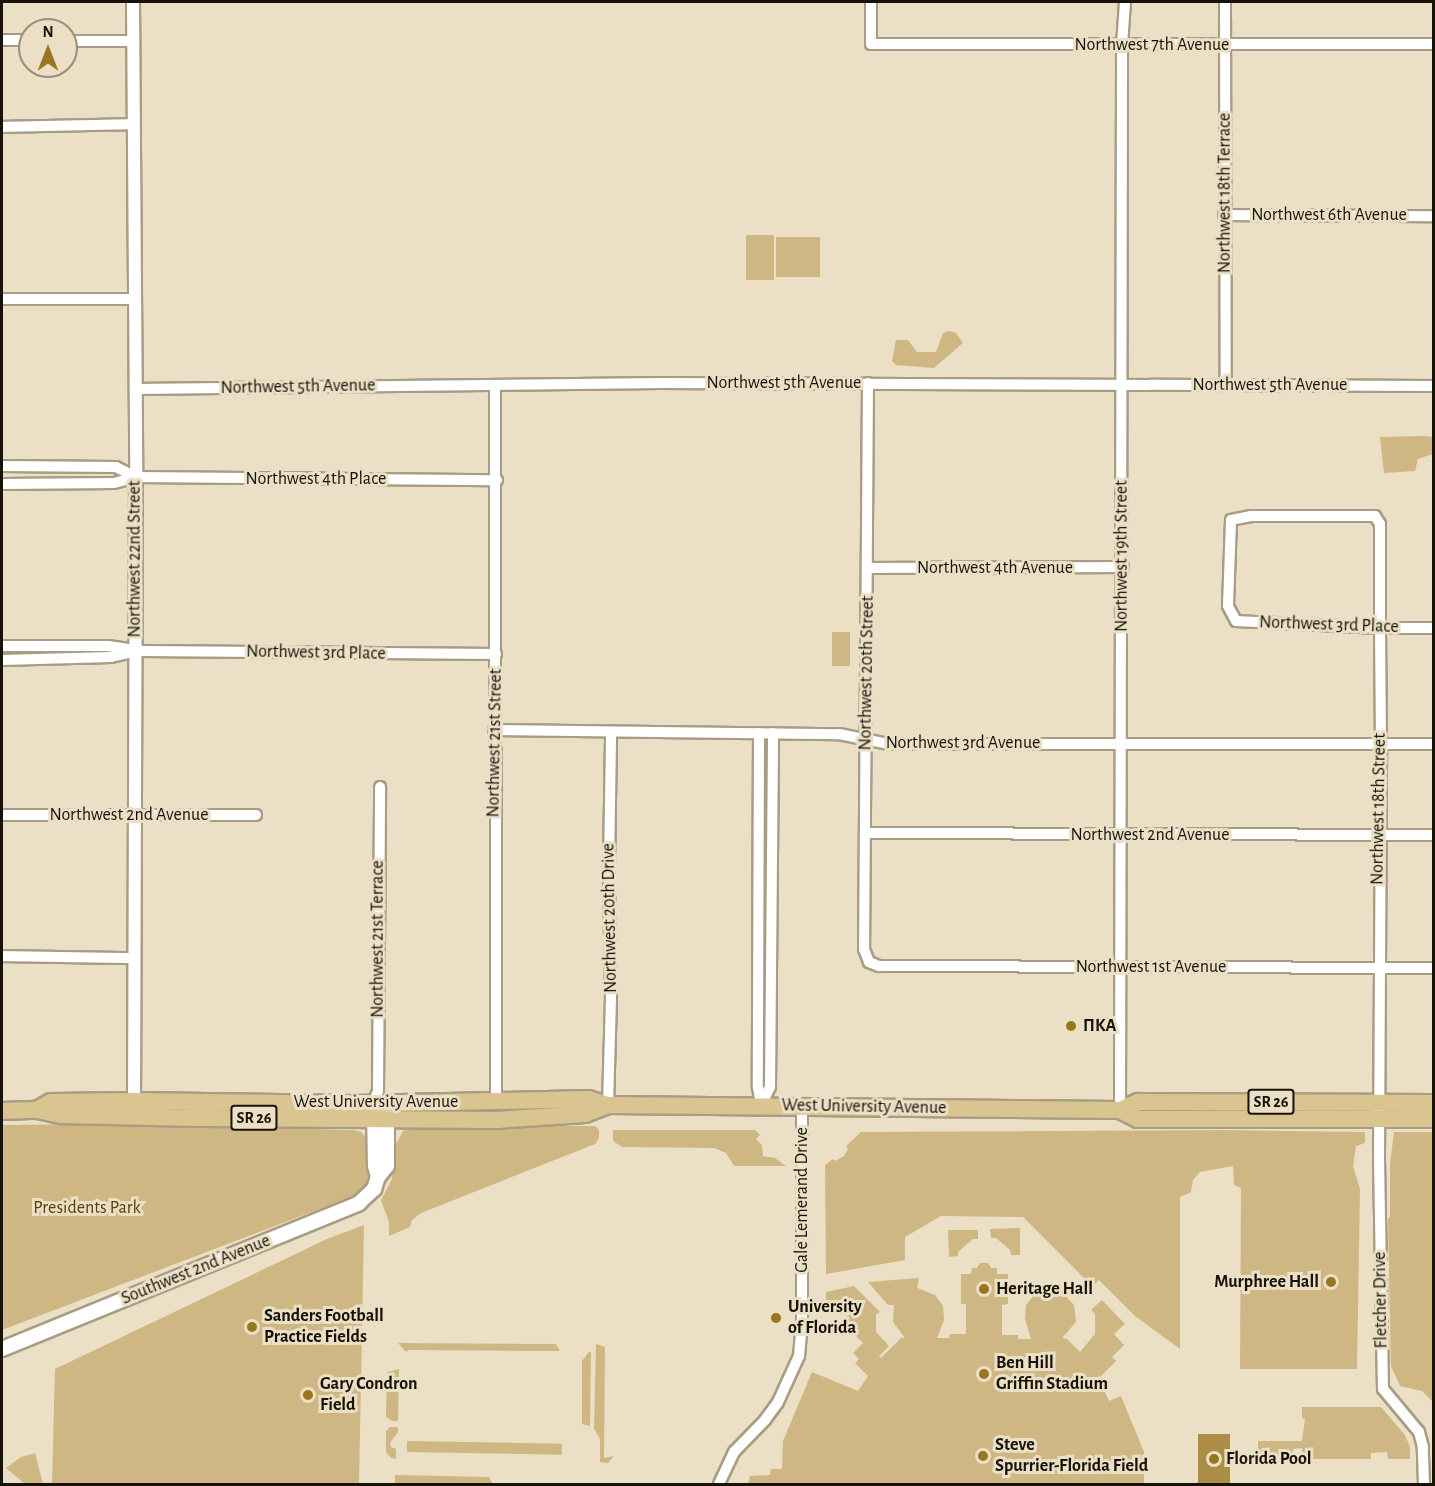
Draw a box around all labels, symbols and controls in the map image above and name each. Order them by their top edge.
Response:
north arrow [18,18,78,78]
text: N [42,24,54,40]
street label: Northwest 7th Avenue [1075,34,1229,56]
street label: Northwest 18th Terrace [1214,113,1236,273]
street label: Northwest 6th Avenue [1251,204,1407,226]
street label: Northwest 5th Avenue [707,372,861,394]
street label: Northwest 5th Avenue [1193,374,1347,396]
street label: Northwest 5th Avenue [220,375,376,399]
street label: Northwest 4th Place [246,468,386,490]
street label: Northwest 22nd Street [124,480,146,638]
street label: Northwest 19th Street [1111,480,1133,632]
street label: Northwest 4th Avenue [917,557,1073,579]
street label: Northwest 20th Street [855,595,879,751]
street label: Northwest 3rd Place [1259,612,1399,638]
street label: Northwest 3rd Place [246,641,386,665]
street label: Northwest 21st Street [483,668,507,818]
street label: Northwest 3rd Avenue [886,732,1040,754]
street label: Northwest 18th Street [1367,733,1391,885]
street label: Northwest 2nd Avenue [50,804,208,826]
street label: Northwest 2nd Avenue [1071,824,1229,846]
street label: Northwest 20th Drive [598,843,622,993]
street label: Northwest 21st Terrace [367,860,389,1018]
street label: Northwest 1st Avenue [1076,956,1226,978]
place label: ΠΚΑ [1083,1015,1116,1037]
marker: ΠΚΑ [1064,1019,1078,1033]
road number: SR 26 [1247,1089,1295,1115]
street label: West University Avenue [294,1091,458,1113]
street label: West University Avenue [781,1095,947,1119]
road number: SR 26 [230,1105,278,1131]
street label: Gale Lemerand Drive [791,1127,813,1273]
park label: Presidents Park [33,1197,141,1219]
street label: Southwest 2nd Avenue [118,1230,274,1310]
street label: Fletcher Drive [1369,1251,1393,1349]
place label: Murphree Hall [1214,1271,1319,1293]
marker: Murphree Hall [1324,1275,1338,1289]
place label: Heritage Hall [996,1278,1093,1300]
marker: Heritage Hall [977,1282,991,1296]
place label: University of Florida [788,1297,862,1340]
place label: Sanders Football Practice Fields [264,1306,384,1348]
marker: University of Florida [769,1311,783,1325]
marker: Sanders Football Practice Fields [245,1320,259,1334]
place label: Ben Hill Griffin Stadium [996,1353,1108,1396]
marker: Ben Hill Griffin Stadium [977,1367,991,1381]
place label: Gary Condron Field [320,1374,418,1416]
marker: Gary Condron Field [301,1388,315,1402]
place label: Steve Spurrier-Florida Field [995,1435,1148,1478]
place label: Florida Pool [1226,1448,1312,1470]
marker: Steve Spurrier-Florida Field [976,1449,990,1463]
marker: Florida Pool [1207,1452,1221,1466]

